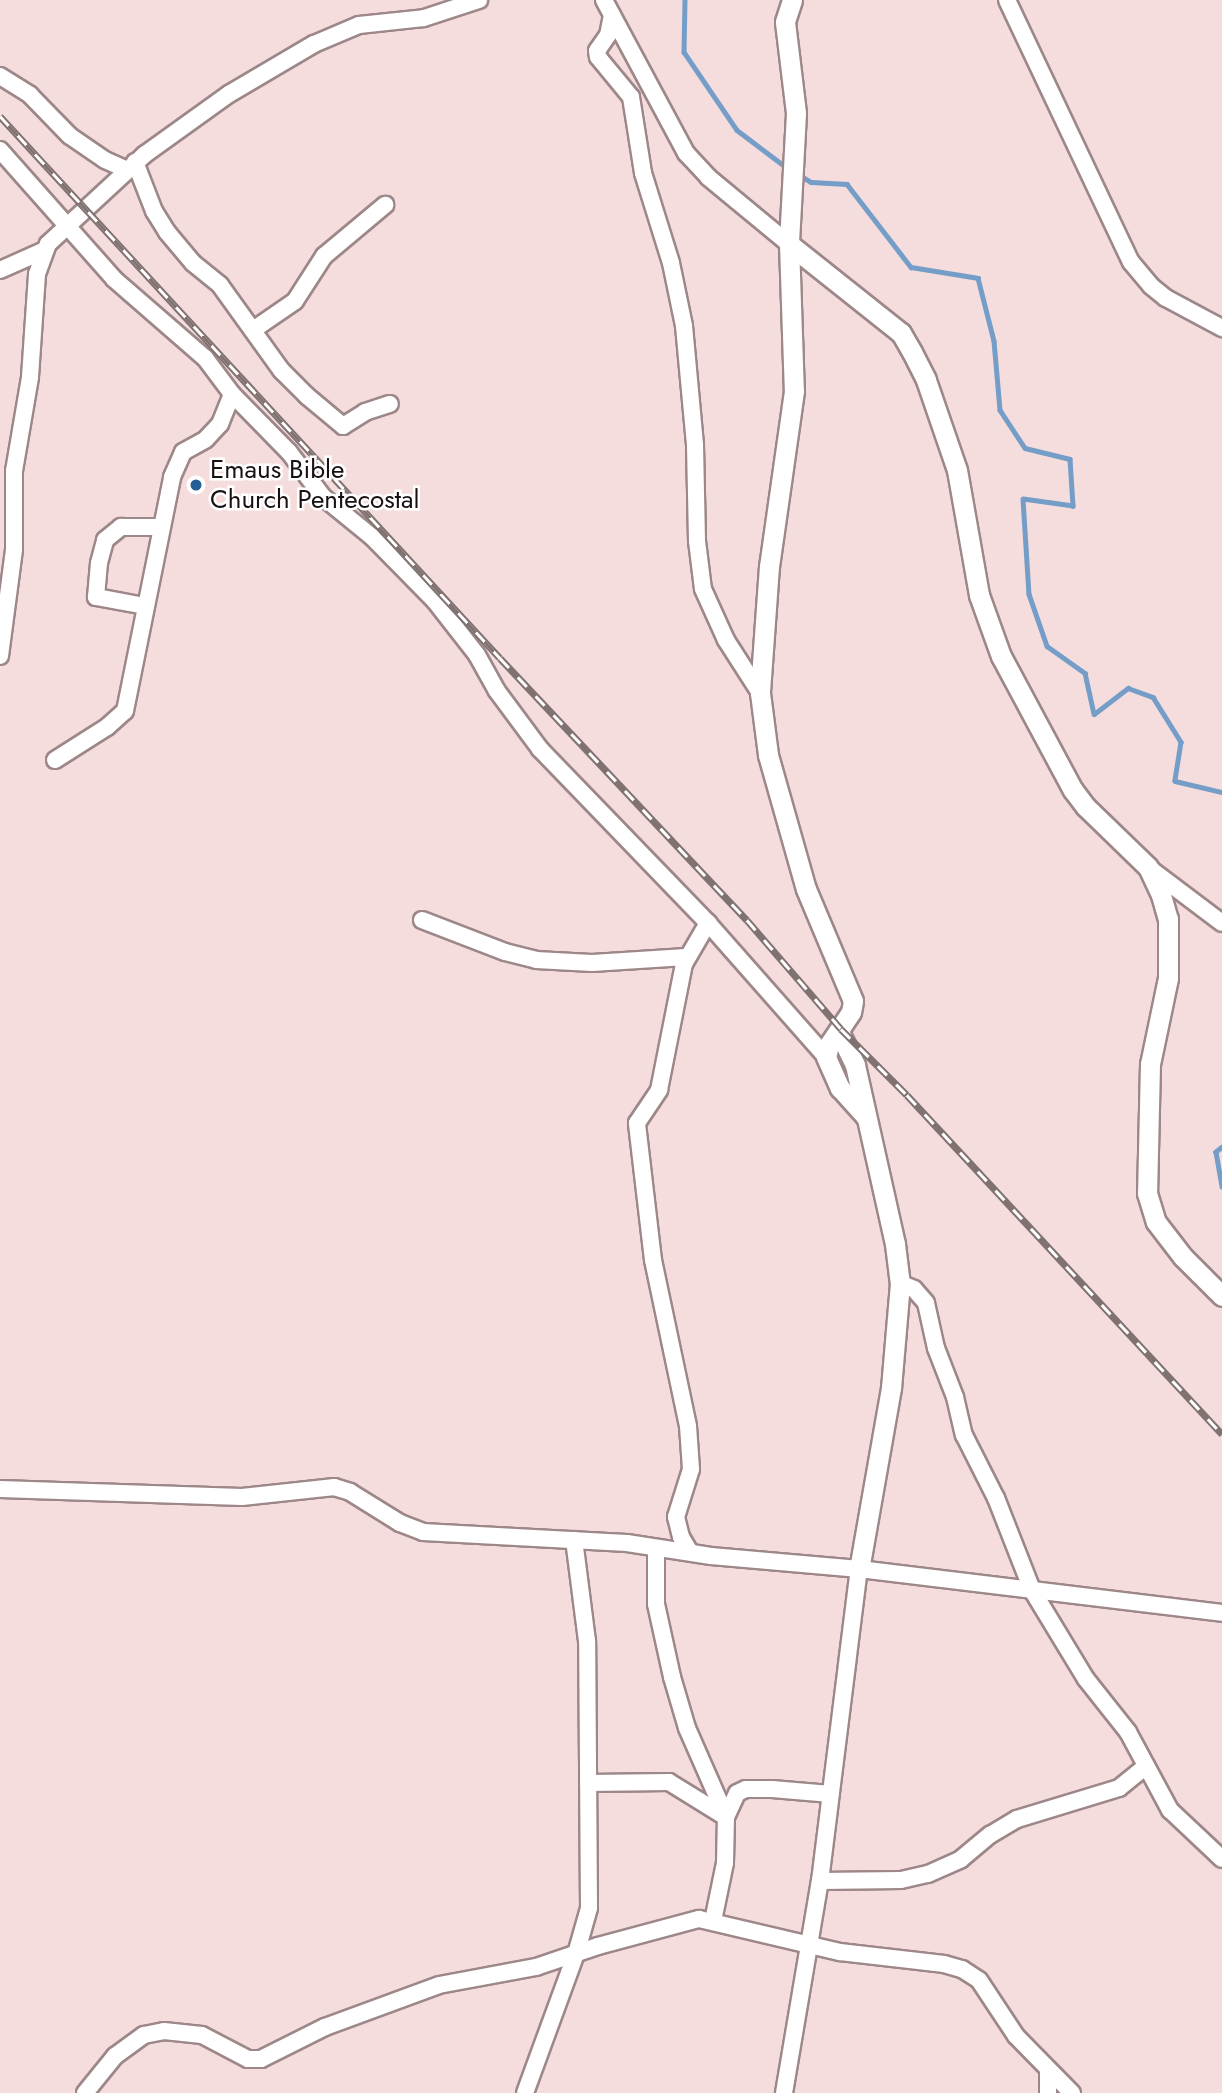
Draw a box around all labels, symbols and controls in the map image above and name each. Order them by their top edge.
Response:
place label: Emaus Bible Church Pentecostal [210,454,419,516]
marker: Emaus Bible Church Pentecostal [188,477,204,493]

